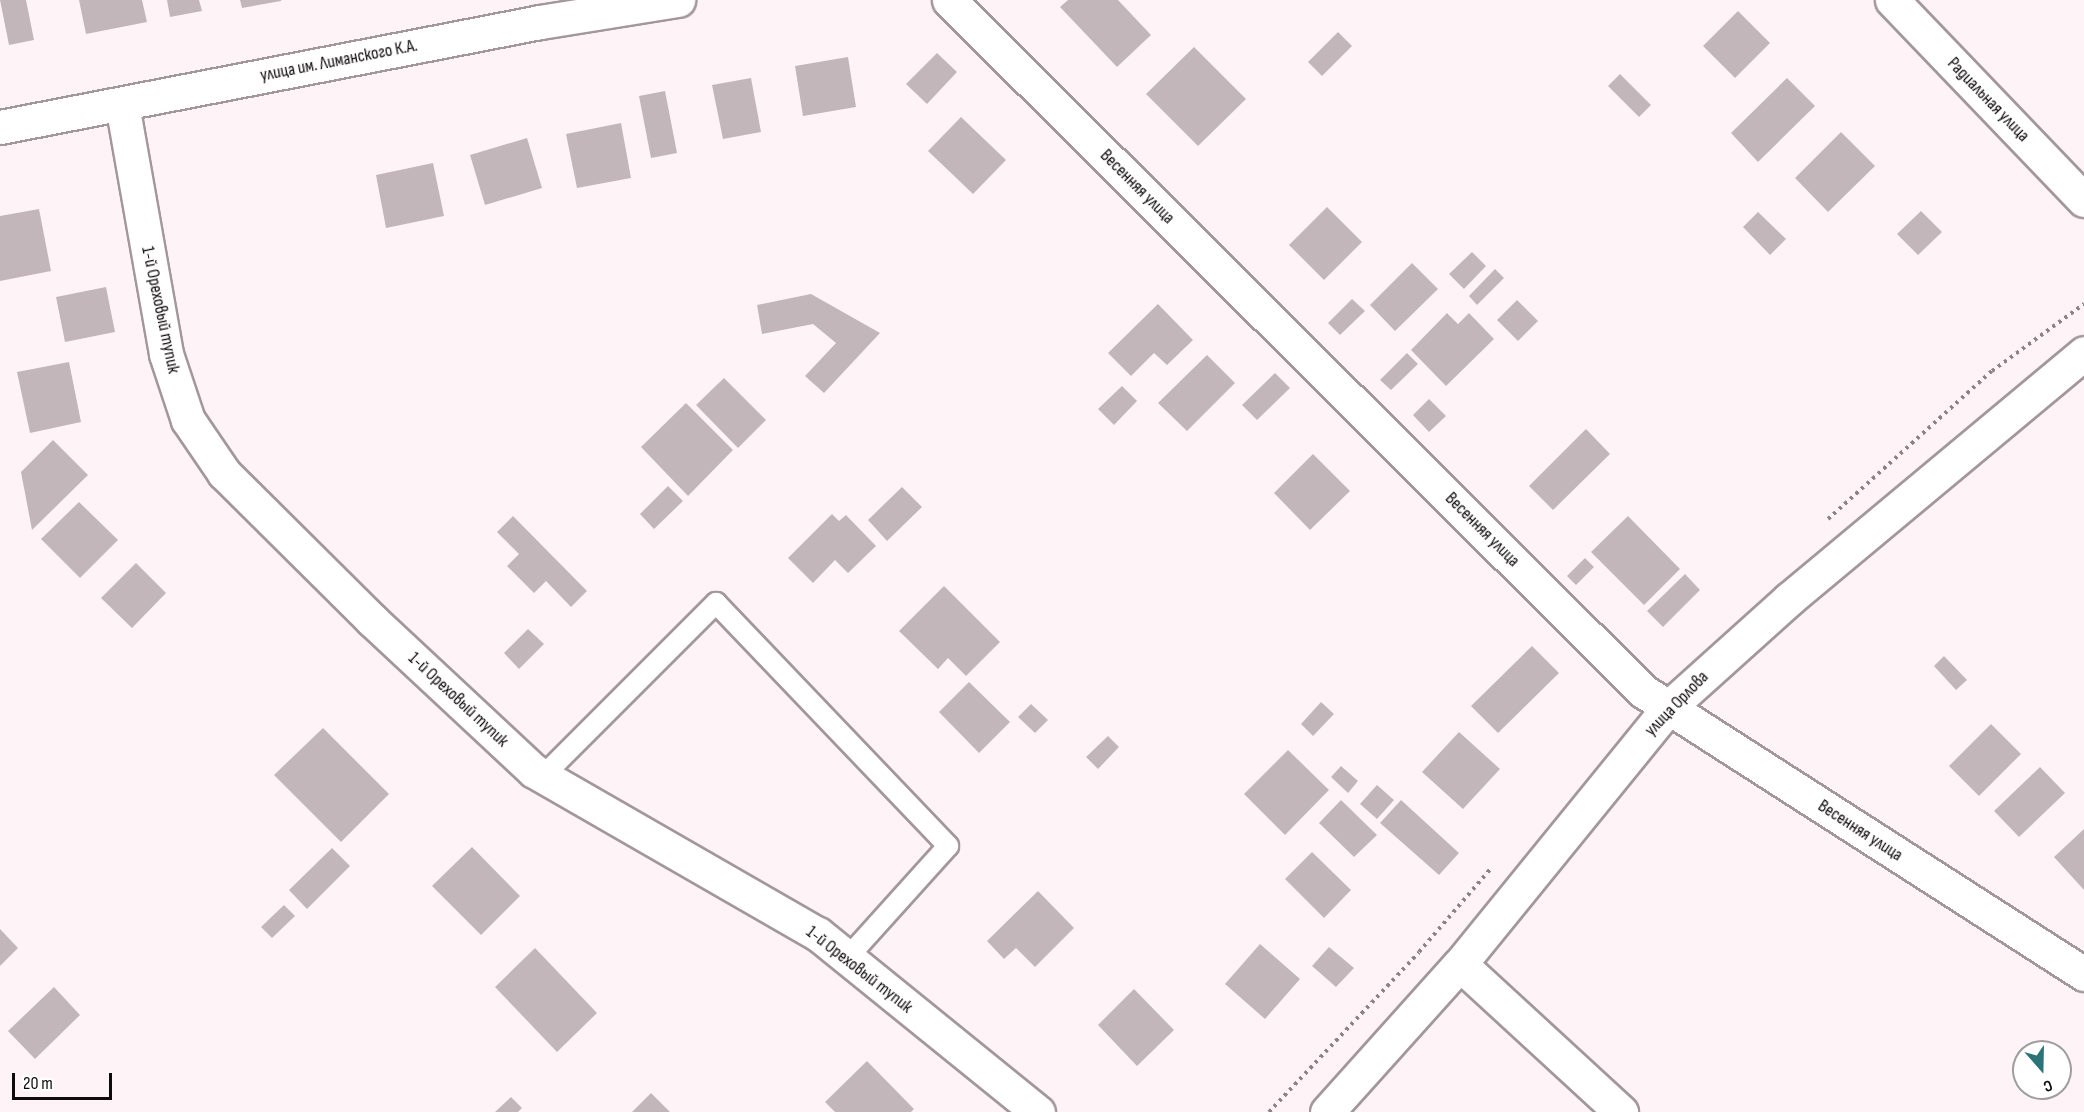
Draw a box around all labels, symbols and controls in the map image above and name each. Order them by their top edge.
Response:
street label: улица им. Лиманского К.А. [258,35,420,87]
street label: Радиальная улица [1942,53,2034,147]
street label: Весенняя улица [1095,145,1179,229]
street label: 1-й Ореховый тупик [136,245,184,375]
street label: Весенняя улица [1440,488,1524,572]
street label: 1-й Ореховый тупик [403,648,513,752]
street label: улица Орлова [1641,667,1713,741]
street label: Весенняя улица [1814,796,1906,866]
street label: 1-й Ореховый тупик [801,922,917,1018]
north arrow [2012,1040,2072,1100]
scale bar [15,1061,116,1099]
text: 20 m [23,1073,53,1094]
text: С [2041,1075,2055,1096]

